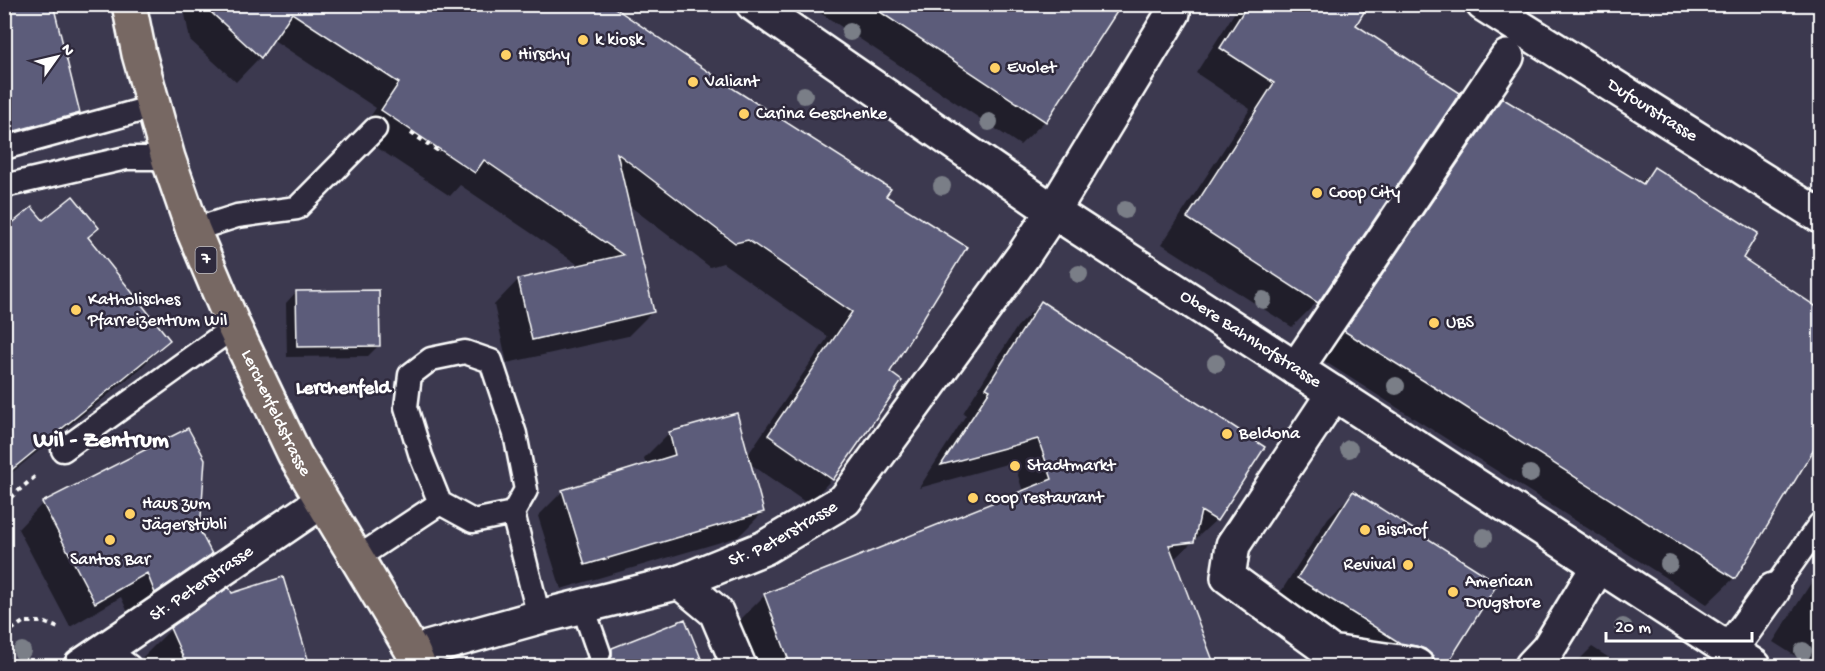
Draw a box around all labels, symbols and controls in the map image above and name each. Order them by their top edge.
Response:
north arrow [27,27,87,87]
place label: k kiosk [595,30,645,51]
marker: k kiosk [576,33,590,47]
text: N [56,41,78,61]
place label: Hirschy [518,45,570,66]
marker: Hirschy [499,48,513,62]
place label: Evolet [1007,58,1058,79]
marker: Evolet [988,61,1002,75]
place label: Valiant [704,72,760,93]
street label: Dufourstrasse [1602,74,1702,147]
marker: Valiant [686,75,700,89]
place label: Carina Geschenke [756,104,888,125]
marker: Carina Geschenke [737,107,751,121]
place label: Coop City [1329,183,1401,204]
marker: Coop City [1310,186,1324,200]
road number: 7 [196,247,216,273]
street label: Obere Bahnhofstrasse [1176,286,1326,393]
place label: Katholisches Pfarreizentrum Wil [87,290,228,332]
marker: Katholisches Pfarreizentrum Wil [69,303,83,317]
place label: UBS [1446,313,1475,334]
marker: UBS [1427,316,1441,330]
street label: Lerchenfeldstrasse [236,346,316,481]
district label: Lerchenfeld [296,378,393,401]
place label: Beldona [1238,424,1301,445]
district label: Wil - Zentrum [32,427,169,456]
marker: Beldona [1220,427,1234,441]
place label: Stadtmarkt [1027,456,1117,477]
marker: Stadtmarkt [1008,459,1022,473]
place label: coop restaurant [985,488,1105,509]
marker: coop restaurant [966,491,980,505]
place label: Haus zum Jägerstübli [142,494,227,536]
street label: St. Peterstrasse [726,496,842,572]
marker: Haus zum Jägerstübli [123,507,137,521]
place label: Bischof [1376,520,1429,541]
marker: Bischof [1358,523,1372,537]
marker: Santos Bar [103,533,117,547]
street label: St. Peterstrasse [146,540,258,626]
place label: Santos Bar [70,550,152,571]
place label: Revival [1344,555,1396,576]
marker: Revival [1401,558,1415,572]
place label: American Drugstore [1464,572,1541,614]
marker: American Drugstore [1446,585,1460,599]
scale bar [1606,605,1752,643]
text: 20 m [1615,618,1651,639]

